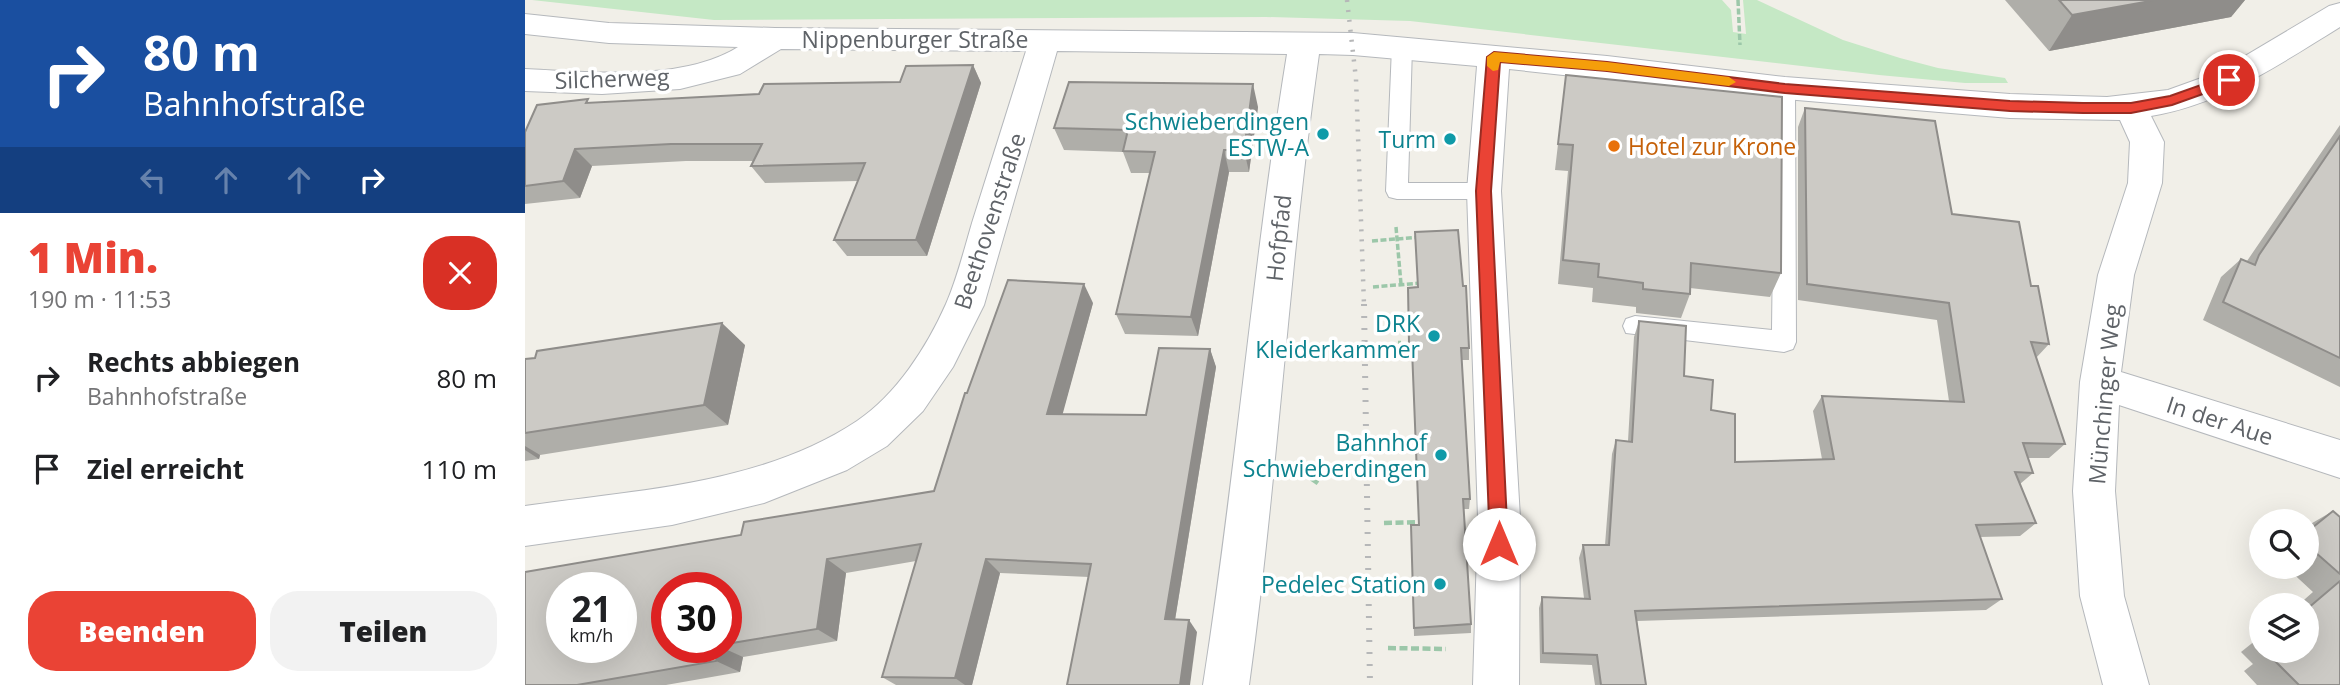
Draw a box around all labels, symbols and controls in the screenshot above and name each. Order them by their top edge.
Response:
text: 80 m [143,19,260,85]
street label: Nippenburger Straße [802,23,1028,55]
icon: right [28,28,119,119]
pin [2199,50,2259,110]
street label: Silcherweg [554,60,670,96]
icon: arrive [2210,61,2248,99]
text: Bahnhofstraße [143,82,366,125]
place label: Schwieberdingen ESTW-A [1125,105,1309,163]
place label: Turm [1379,123,1436,155]
marker: Schwieberdingen ESTW-A [1315,126,1331,142]
street label: Beethovenstraße [945,129,1033,313]
place label: Hotel zur Krone [1628,130,1796,162]
marker: Turm [1442,131,1458,147]
marker: Hotel zur Krone [1606,138,1622,154]
icon: left [134,161,172,199]
icon: ahead [207,161,245,199]
icon: ahead [280,161,318,199]
icon: right [353,161,391,199]
street label: Hofpfad [1258,193,1298,283]
text: 1 Min. [28,228,158,285]
button: close [423,236,497,310]
text: 190 m · 11:53 [28,283,171,315]
street label: Münchinger Weg [2080,302,2128,486]
place label: DRK Kleiderkammer [1255,307,1421,365]
marker: DRK Kleiderkammer [1426,328,1442,344]
text: Rechts abbiegen [87,344,300,380]
icon: right [28,359,66,397]
text: 80 m [436,360,497,396]
text: Bahnhofstraße [87,380,247,412]
street label: In der Aue [2163,388,2277,452]
place label: Bahnhof Schwieberdingen [1243,426,1428,484]
marker: Bahnhof Schwieberdingen [1433,447,1449,463]
icon: arrive [28,450,66,488]
text: Ziel erreicht [87,451,244,487]
text: 110 m [422,451,497,487]
position arrow [1462,507,1536,581]
map controls [2249,509,2319,663]
button: search [2249,509,2319,579]
place label: Pedelec Station [1261,568,1426,600]
speed limit sign: 30 [651,572,742,663]
marker: Pedelec Station [1432,576,1448,592]
text: 21 [571,585,612,632]
button: Beenden [28,591,256,671]
button: Teilen [270,591,497,671]
button: layers [2249,593,2319,663]
text: km/h [570,623,613,647]

